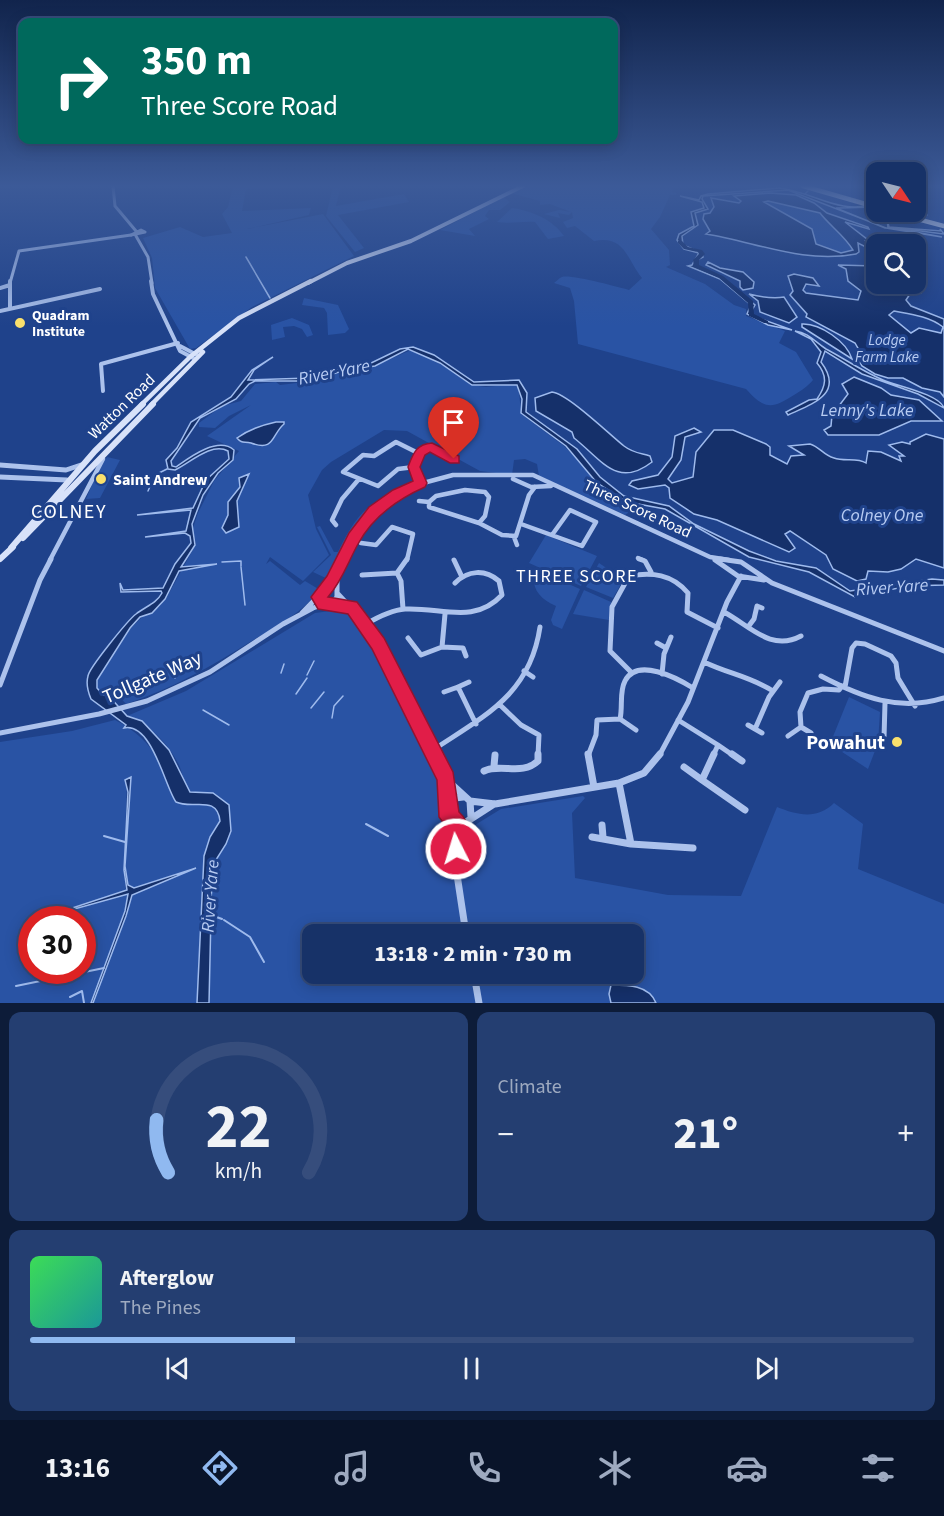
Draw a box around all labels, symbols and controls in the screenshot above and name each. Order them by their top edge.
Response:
text: 350 m [141,31,252,91]
icon: right [42,42,120,120]
text: Three Score Road [141,87,338,126]
north arrow [866,162,926,222]
map controls [866,162,926,294]
button: search [866,234,926,294]
place label: Quadram Institute [32,306,89,342]
marker: Quadram Institute [13,316,27,330]
water label: Lodge Farm Lake [855,330,919,368]
water label: River Yare [296,353,372,392]
street label: Watton Road [83,369,160,444]
pin [428,397,479,459]
water label: Lenny's Lake [820,398,914,423]
icon: arrive [437,406,470,439]
place label: Saint Andrew [113,469,208,491]
marker: Saint Andrew [94,472,108,486]
street label: Three Score Road [580,474,695,544]
district label: COLNEY [31,498,107,526]
water label: Colney One [841,503,924,528]
district label: THREE SCORE [516,564,638,589]
water label: River Yare [855,572,929,603]
street label: Tollgate Way [98,644,207,711]
place label: Powahut [806,729,885,757]
marker: Powahut [890,735,904,749]
position arrow [424,817,488,881]
water label: River Yare [195,859,226,933]
speed limit sign: 30 [18,906,96,984]
text: 13:18 · 2 min · 730 m [374,938,572,970]
text: Climate [498,1073,562,1101]
text: 22 [205,1083,271,1172]
text: 21° [673,1102,738,1166]
text: − [498,1111,514,1158]
text: + [898,1111,914,1158]
text: km/h [214,1157,262,1188]
text: Afterglow [120,1262,214,1294]
text: The Pines [120,1294,201,1322]
icon: previous [161,1352,194,1385]
icon: pause [455,1352,488,1385]
icon: next [750,1352,783,1385]
icon: directions [199,1447,241,1489]
icon: music [331,1447,373,1489]
icon: phone [463,1447,505,1489]
icon: climate [594,1447,636,1489]
icon: car [726,1447,768,1489]
icon: filters [857,1447,899,1489]
text: 13:16 [45,1449,110,1488]

